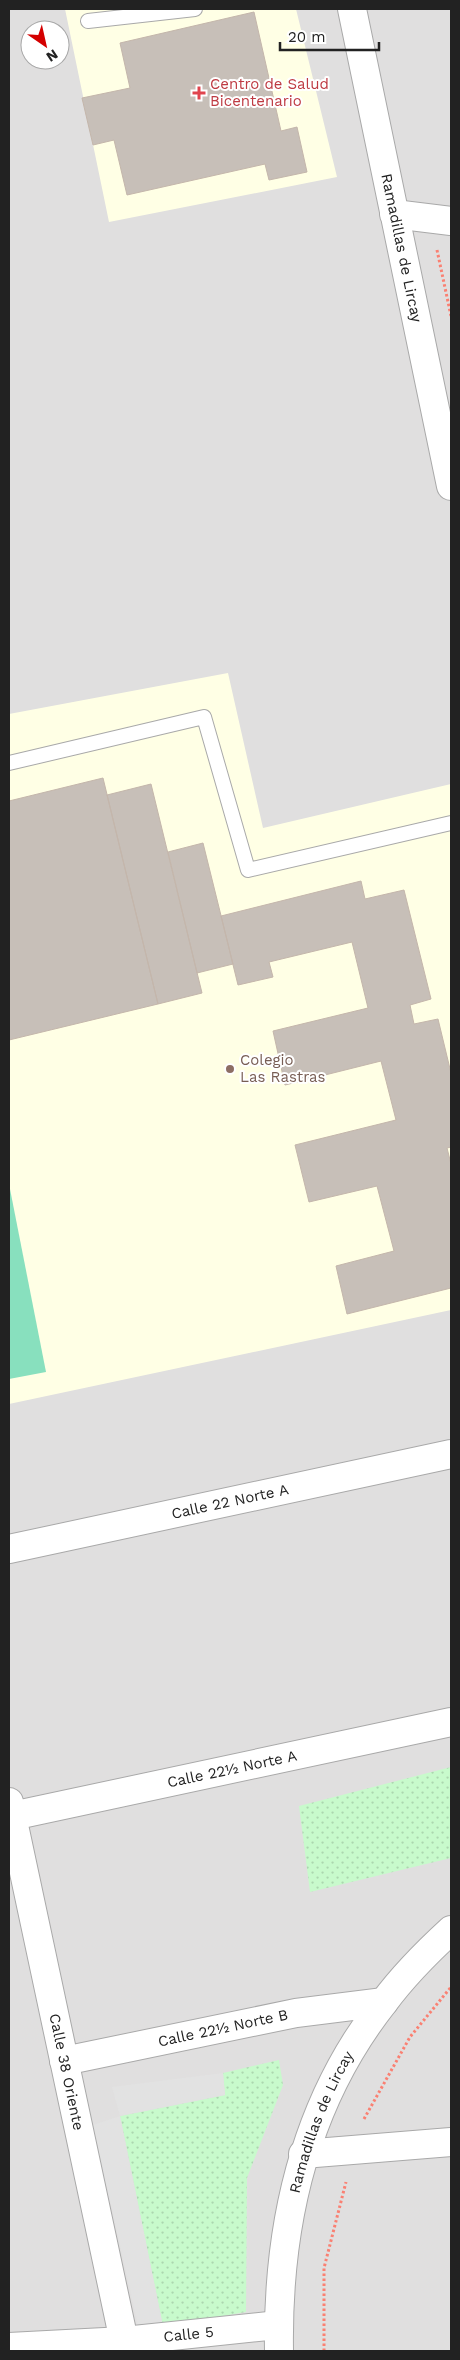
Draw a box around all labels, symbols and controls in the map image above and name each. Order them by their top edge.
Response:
north arrow [20,20,70,70]
scale bar [280,20,379,52]
text: 20 m [288,28,326,46]
text: N [43,46,61,65]
place label: Centro de Salud Bicentenario [210,75,329,110]
marker: Centro de Salud Bicentenario [192,86,206,100]
street label: Ramadillas de Lircay [377,172,426,324]
place label: Colegio Las Rastras [240,1051,326,1086]
marker: Colegio Las Rastras [224,1063,236,1075]
street label: Calle 22 Norte A [170,1480,290,1523]
street label: Calle 22½ Norte A [166,1746,299,1792]
street label: Calle 22½ Norte B [156,2005,290,2051]
street label: Calle 38 Oriente [45,2012,88,2132]
street label: Ramadillas de Lircay [286,2048,357,2195]
street label: Calle 5 [162,2323,215,2346]

